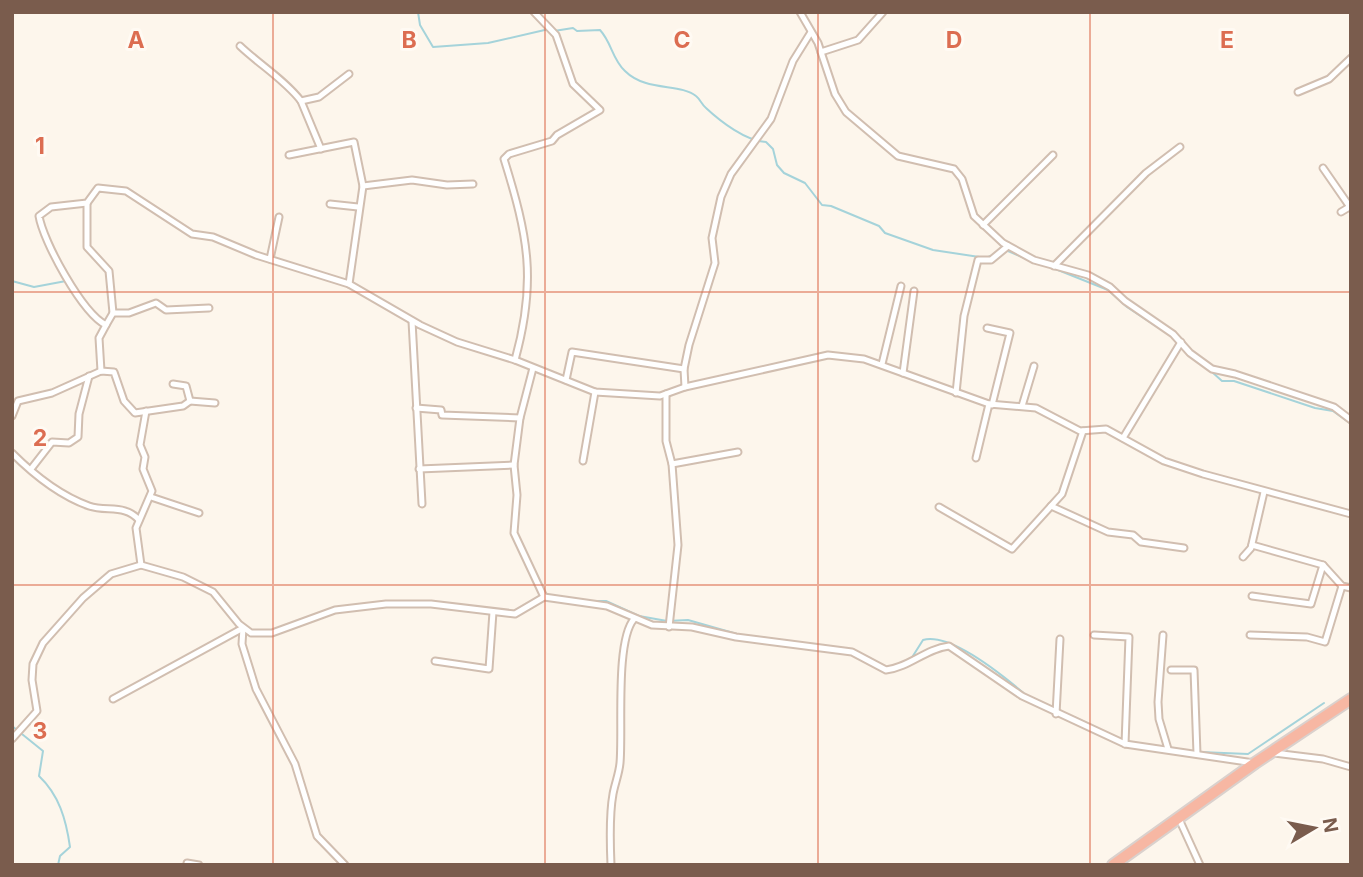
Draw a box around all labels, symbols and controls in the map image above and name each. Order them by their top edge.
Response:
text: A [127,26,145,54]
text: B [401,26,417,54]
text: C [673,26,691,54]
text: D [946,26,962,54]
text: E [1220,26,1234,54]
text: 1 [35,132,45,160]
text: 2 [33,424,47,452]
text: 3 [33,717,47,745]
north arrow [1279,793,1349,863]
text: N [1318,816,1343,834]

